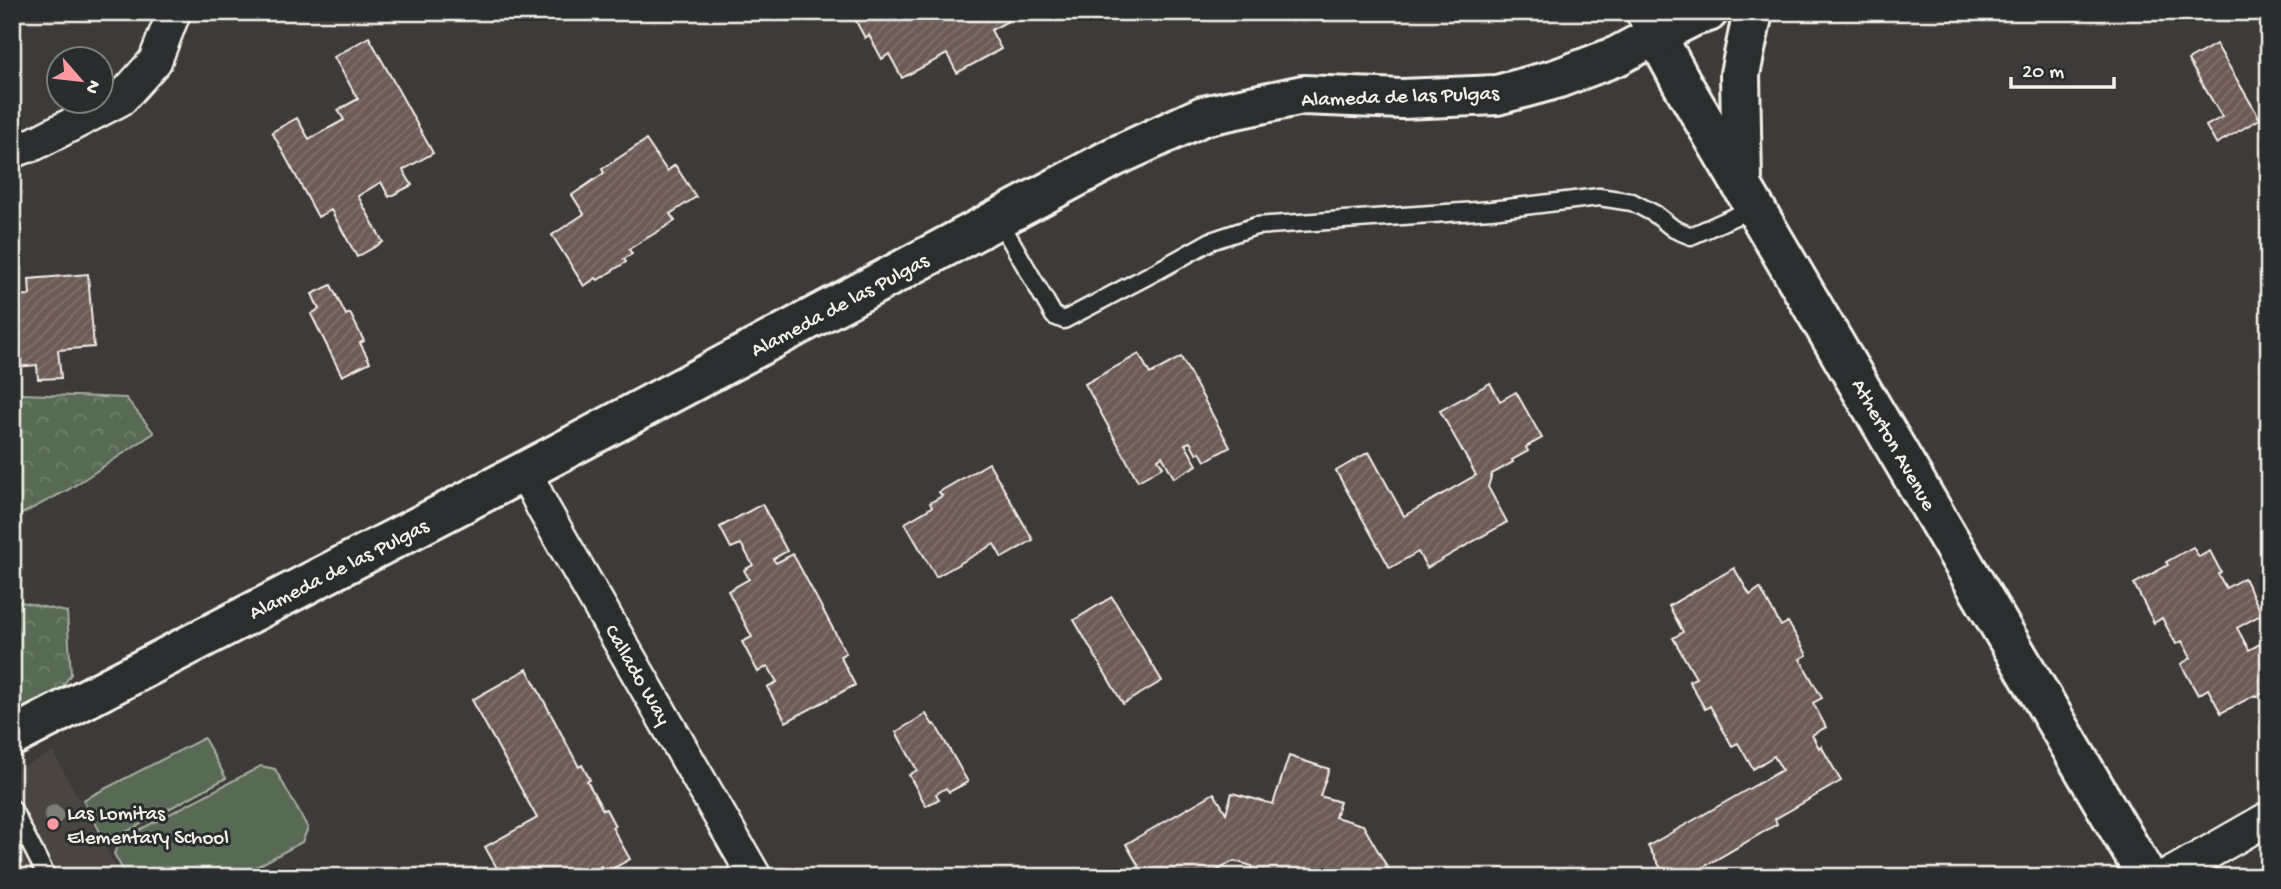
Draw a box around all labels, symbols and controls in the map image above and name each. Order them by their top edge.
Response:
north arrow [46,46,116,116]
scale bar [2011,46,2115,90]
text: 20 m [2022,61,2064,86]
text: N [79,75,105,97]
street label: Alameda de las Pulgas [1301,83,1501,114]
street label: Alameda de las Pulgas [747,249,935,365]
street label: Atherton Avenue [1844,375,1940,517]
street label: Alameda de las Pulgas [246,514,435,627]
street label: Callado Way [597,621,675,730]
place label: Las Lomitas Elementary School [67,803,229,852]
marker: Las Lomitas Elementary School [45,816,61,832]

